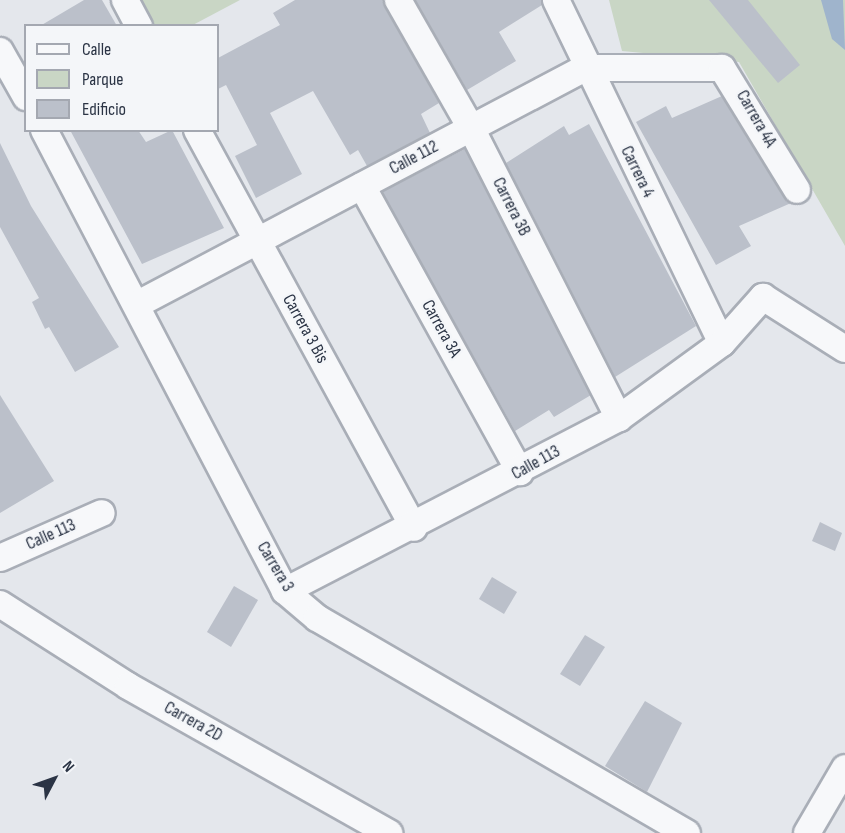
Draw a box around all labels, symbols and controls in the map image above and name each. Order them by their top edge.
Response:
legend [24,24,219,132]
text: Calle [82,39,111,60]
text: Parque [82,69,123,90]
street label: Carrera 4A [731,87,781,151]
text: Edificio [82,99,126,120]
street label: Calle 112 [386,136,442,180]
street label: Carrera 4 [615,143,659,201]
street label: Carrera 3B [487,174,535,240]
street label: Carrera 3 Bis [277,291,333,367]
street label: Carrera 3A [416,296,466,362]
street label: Calle 113 [508,441,564,485]
street label: Calle 113 [23,514,79,556]
street label: Carrera 3 [252,538,298,596]
street label: Carrera 2D [160,697,226,747]
north arrow [24,749,84,809]
text: N [58,757,78,776]

